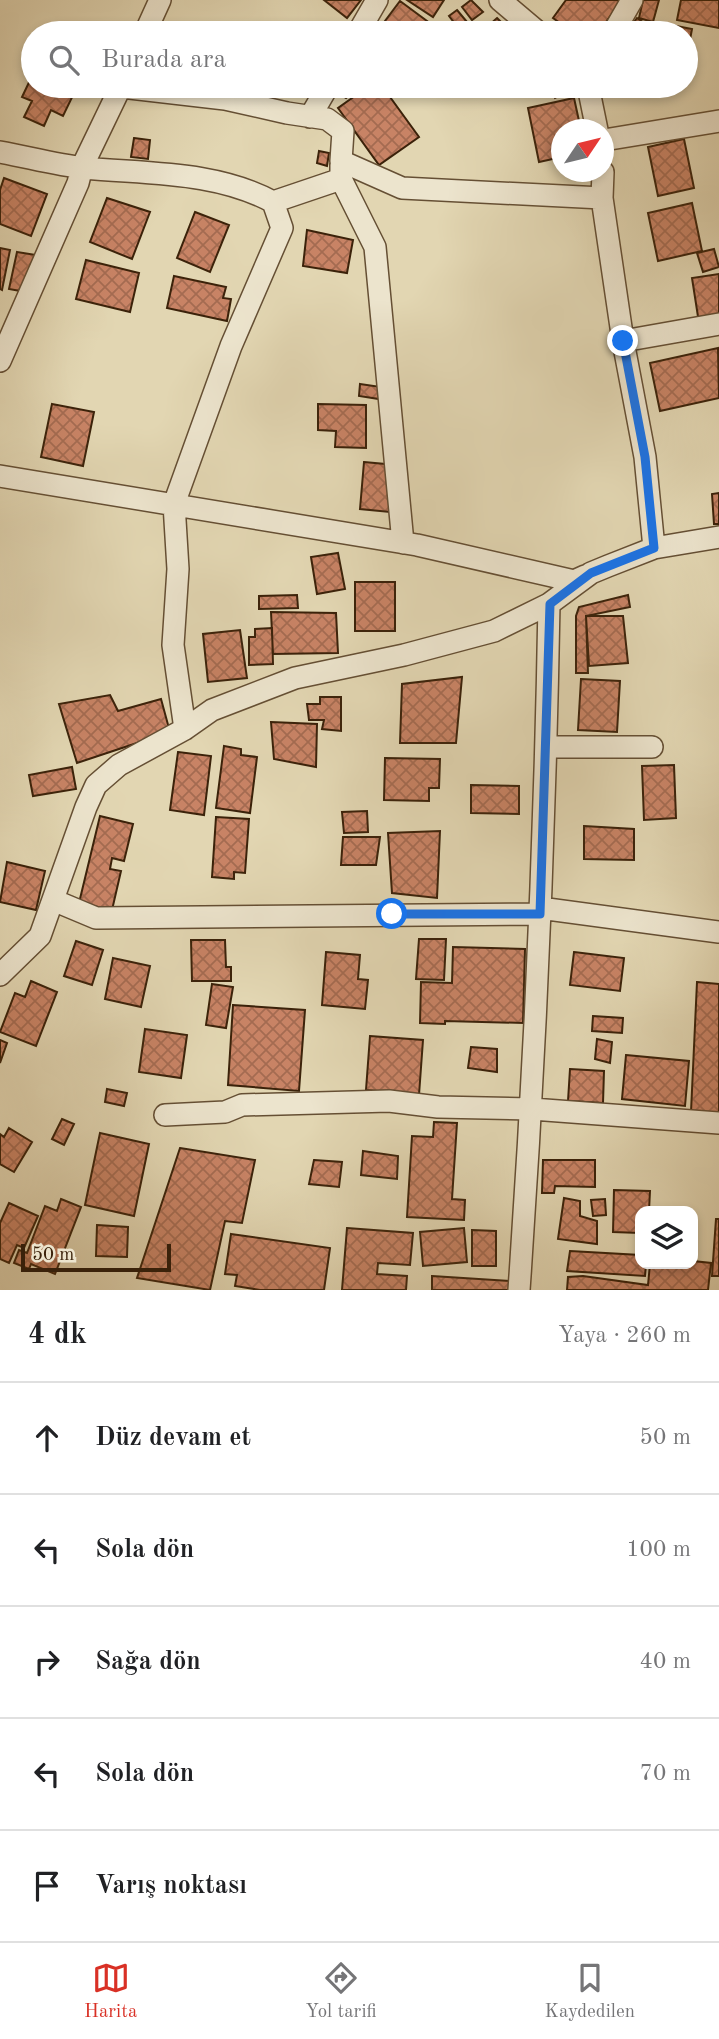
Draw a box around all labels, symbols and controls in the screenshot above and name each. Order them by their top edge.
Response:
search box [21,21,698,98]
icon: search [45,41,83,79]
text: Burada ara [101,47,226,73]
north arrow [551,119,614,182]
route end [607,325,638,356]
route start [376,898,407,929]
map controls [635,1206,698,1269]
button: layers [635,1206,698,1269]
scale bar [21,1241,172,1273]
text: 50 m [32,1246,74,1265]
text: 4 dk [28,1320,87,1350]
text: Yaya · 260 m [558,1324,691,1347]
icon: ahead [28,1419,66,1457]
text: Düz devam et [95,1425,251,1451]
text: 50 m [640,1426,691,1449]
icon: left [28,1531,66,1569]
text: Sola dön [95,1537,194,1563]
text: 100 m [626,1538,691,1561]
icon: right [28,1643,66,1681]
text: Sağa dön [95,1649,201,1675]
text: 40 m [640,1650,691,1673]
icon: left [28,1755,66,1793]
text: Sola dön [95,1761,194,1787]
text: 70 m [640,1762,691,1785]
icon: arrive [28,1867,66,1905]
text: Varış noktası [95,1873,247,1899]
tab: Harita [84,1959,137,2024]
tab: Yol tarifi [305,1959,377,2024]
tab: Kaydedilen [545,1959,635,2024]

